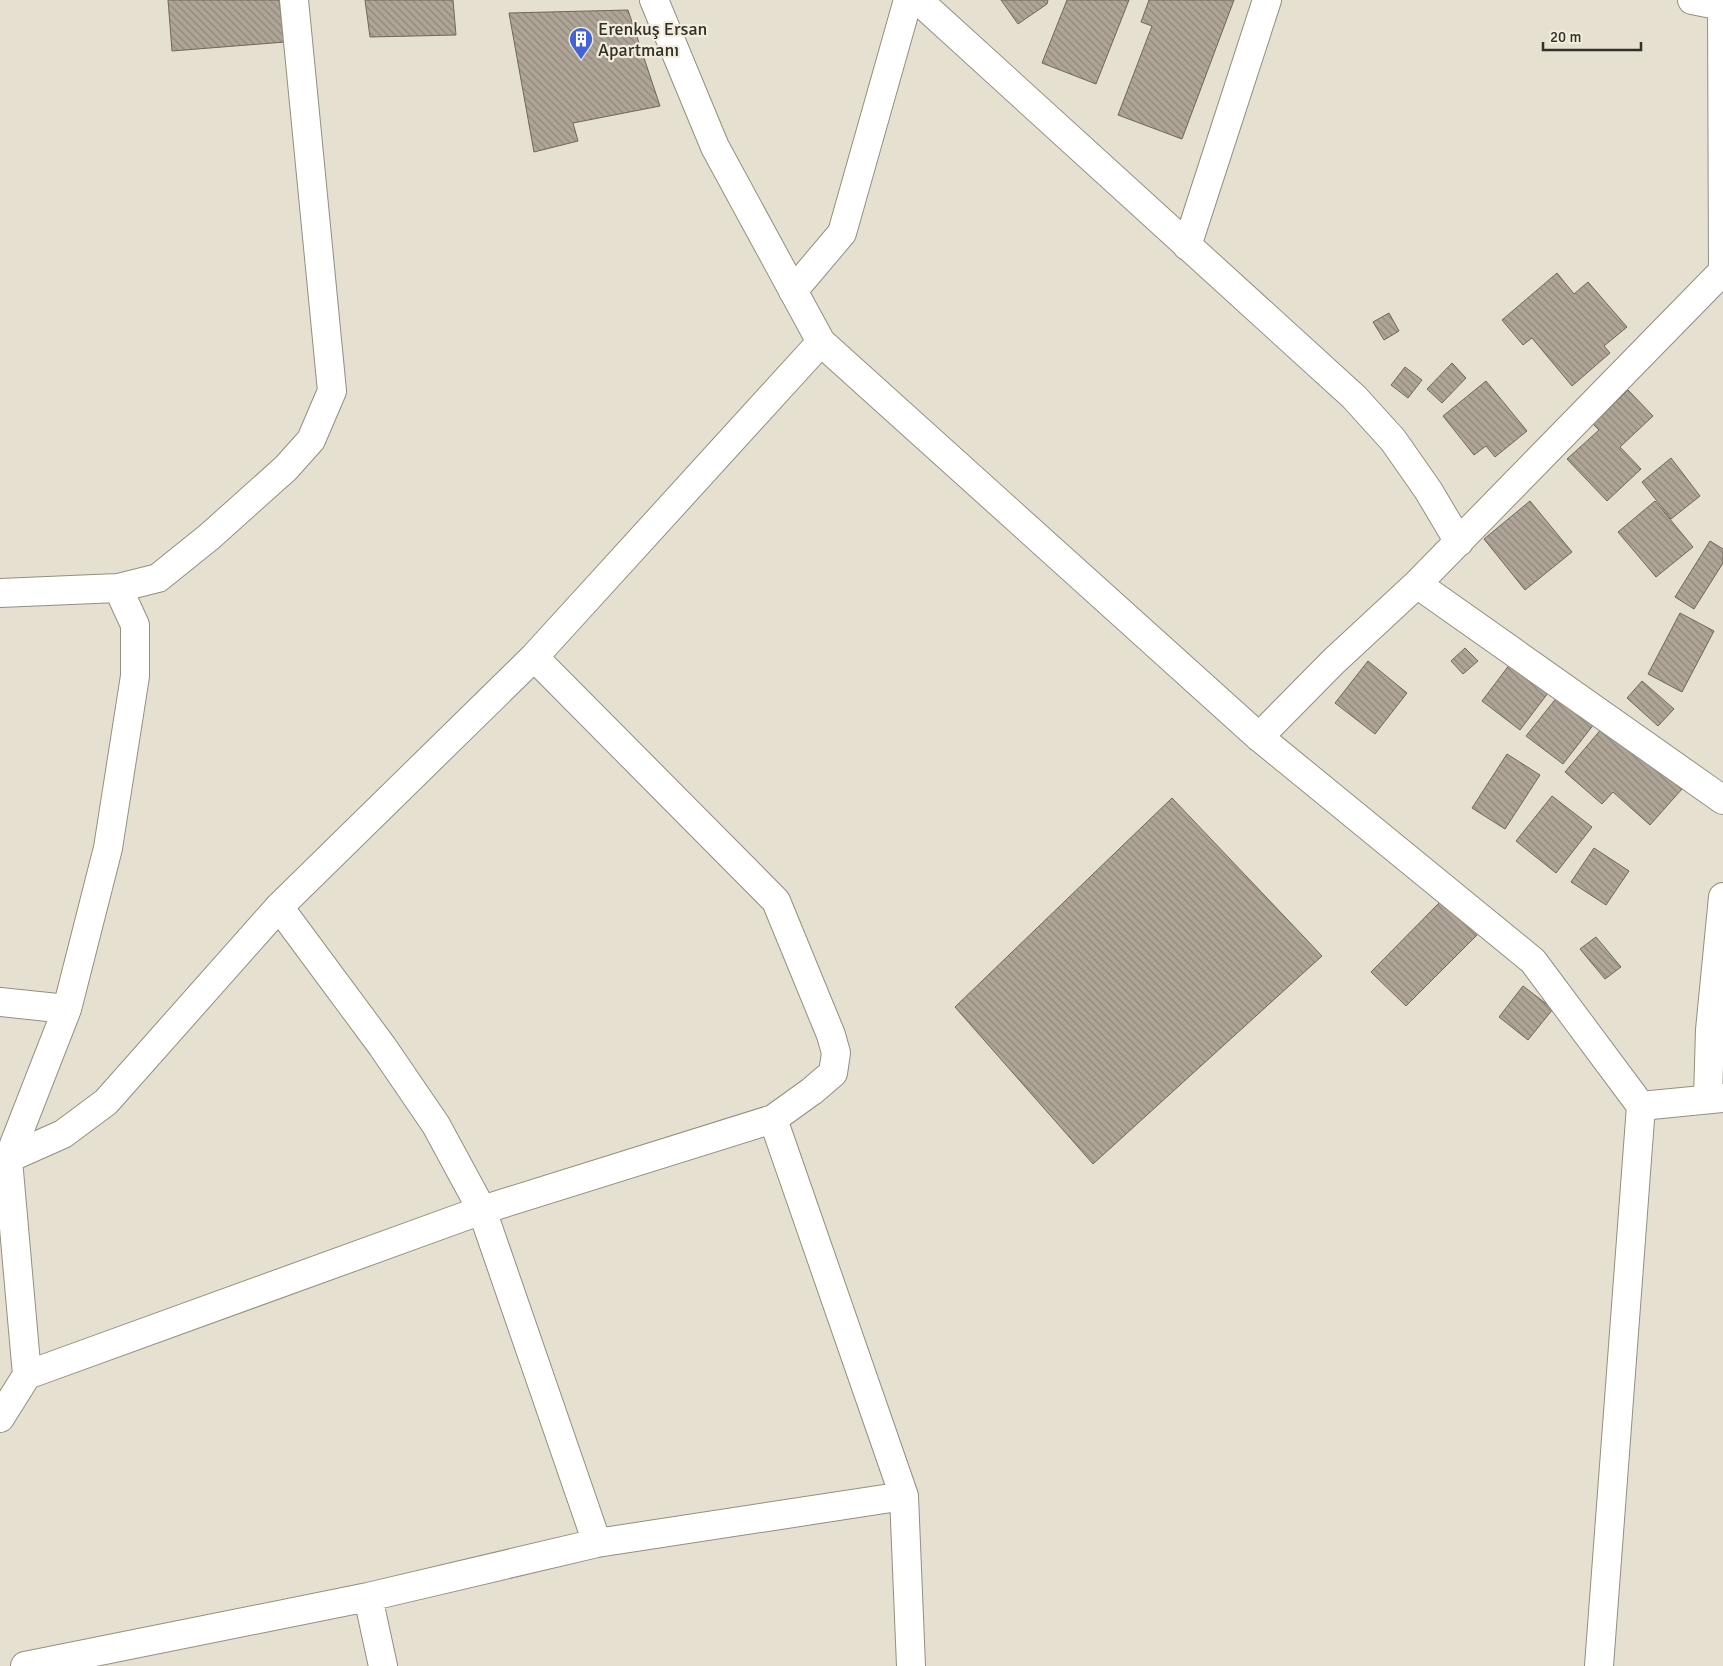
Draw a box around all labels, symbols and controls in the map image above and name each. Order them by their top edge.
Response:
place label: Erenkuş Ersan Apartmanı [598,18,707,61]
scale bar [1543,20,1640,52]
building icon: Erenkuş Ersan Apartmanı [568,26,594,60]
text: 20 m [1550,28,1581,46]

